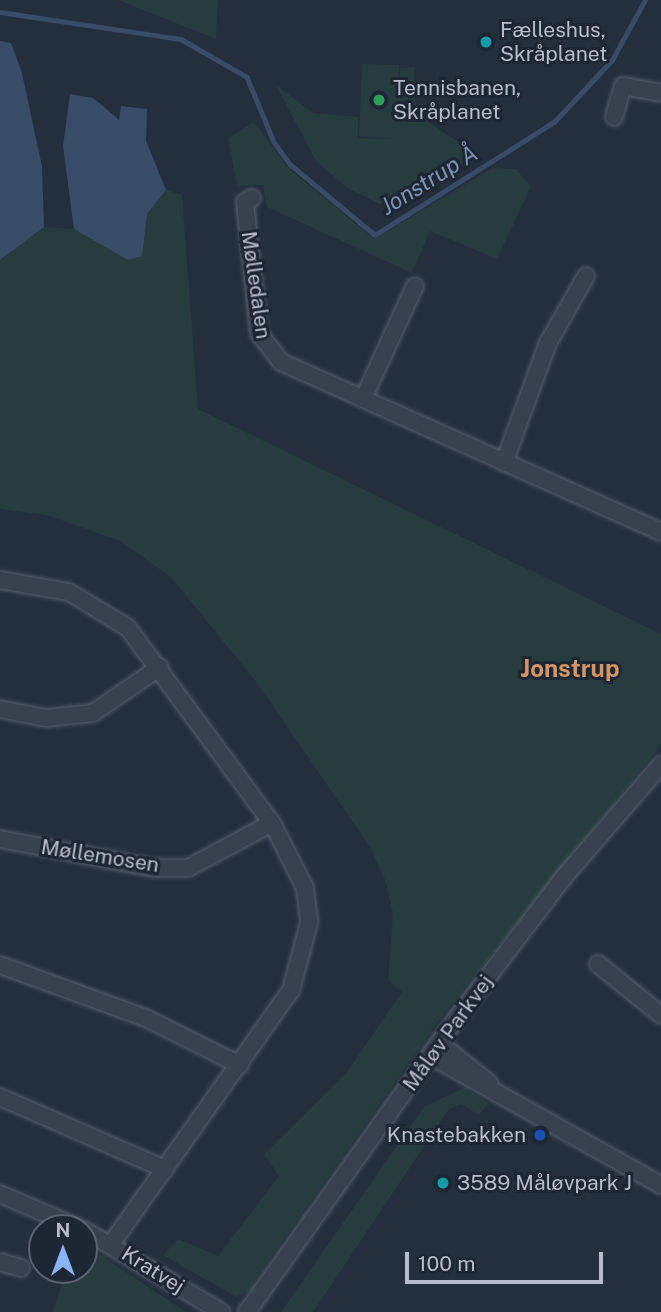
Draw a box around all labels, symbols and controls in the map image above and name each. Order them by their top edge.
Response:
place label: Fælleshus, Skråplanet [500,17,607,67]
marker: Fælleshus, Skråplanet [478,34,494,50]
place label: Tennisbanen, Skråplanet [393,75,521,125]
marker: Tennisbanen, Skråplanet [371,92,387,108]
water label: Jonstrup Å [375,139,483,221]
street label: Mølledalen [236,230,276,340]
district label: Jonstrup [521,655,619,683]
street label: Møllemosen [39,834,161,878]
street label: Måløv Parkvej [397,970,499,1096]
place label: Knastebakken [387,1122,526,1148]
marker: Knastebakken [532,1127,548,1143]
place label: 3589 Måløvpark J [457,1170,632,1196]
marker: 3589 Måløvpark J [435,1175,451,1191]
north arrow [28,1214,98,1284]
text: N [56,1219,70,1241]
scale bar [409,1238,607,1282]
street label: Kratvej [117,1241,189,1299]
text: 100 m [418,1251,475,1276]

